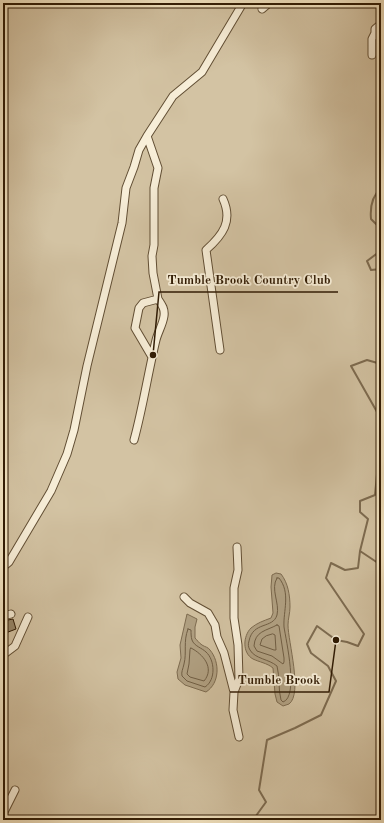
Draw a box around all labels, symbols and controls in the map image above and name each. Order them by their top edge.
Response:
callout: Tumble Brook Country Club [159,267,338,292]
text: Tumble Brook Country Club [167,274,331,287]
callout: Tumble Brook [230,667,329,692]
text: Tumble Brook [238,674,321,687]

